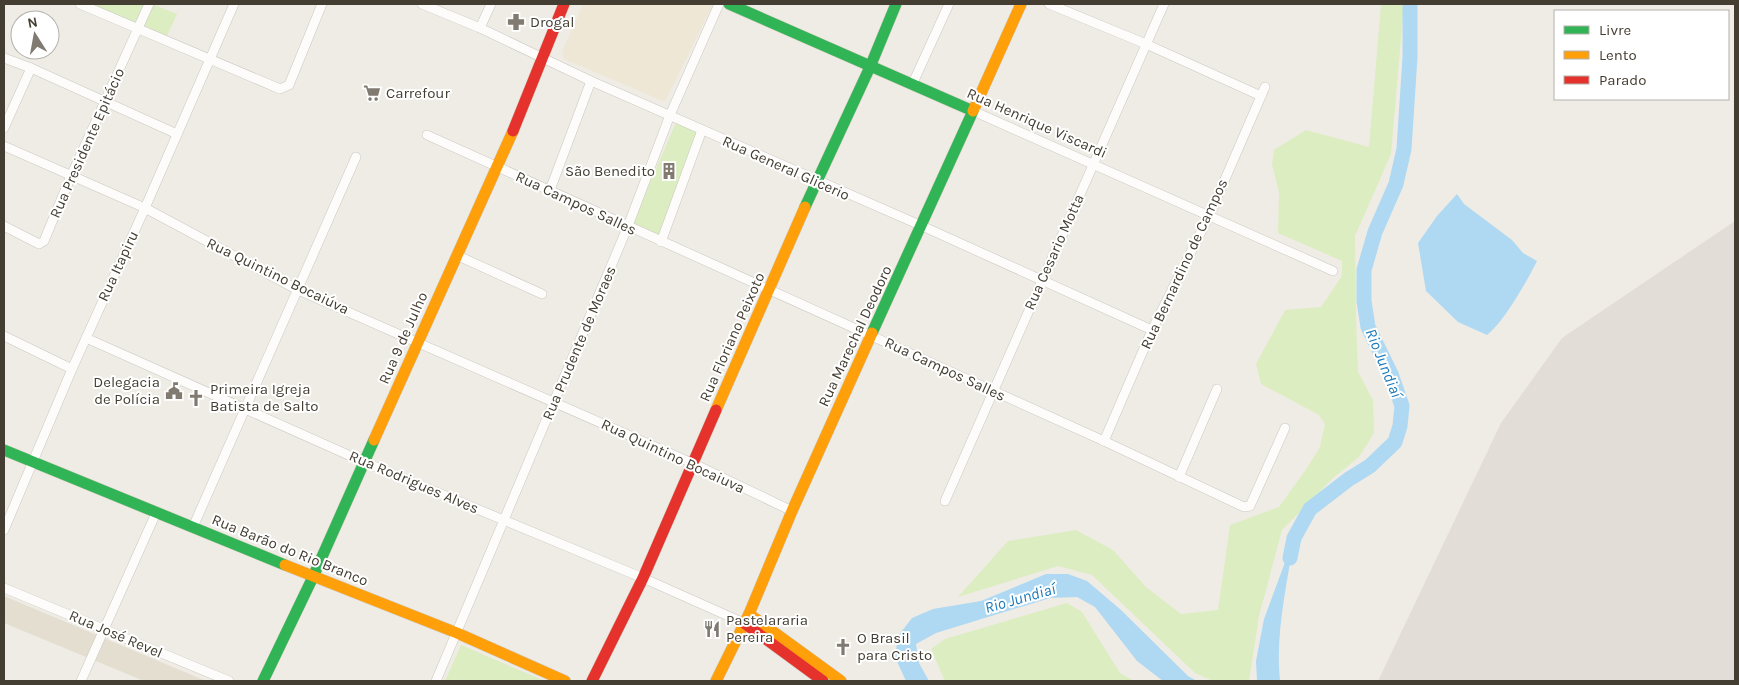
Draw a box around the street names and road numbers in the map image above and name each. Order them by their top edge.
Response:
street label: Rua Presidente Epitácio [46,65,128,221]
street label: Rua Henrique Viscardi [964,84,1110,162]
street label: Rua General Glicerio [720,132,852,204]
street label: Rua Campos Salles [513,167,639,239]
street label: Rua Bernardino de Campos [1137,176,1231,352]
street label: Rua Cesario Motta [1020,191,1088,313]
street label: Rua Itapiru [94,228,142,304]
street label: Rua Quintino Bocaiúva [204,234,352,318]
street label: Rua Prudente de Moraes [538,263,620,423]
street label: Rua Marechal Deodoro [814,263,896,409]
street label: Rua Floriano Peixoto [695,270,769,404]
street label: Rua 9 de Julho [375,289,431,387]
street label: Rua Campos Salles [882,333,1008,405]
street label: Rua Quintino Bocaiuva [598,415,748,497]
street label: Rua Rodrigues Alves [347,447,481,517]
street label: Rua Barão do Rio Branco [209,510,371,590]
street label: Rua José Revel [67,606,165,662]

